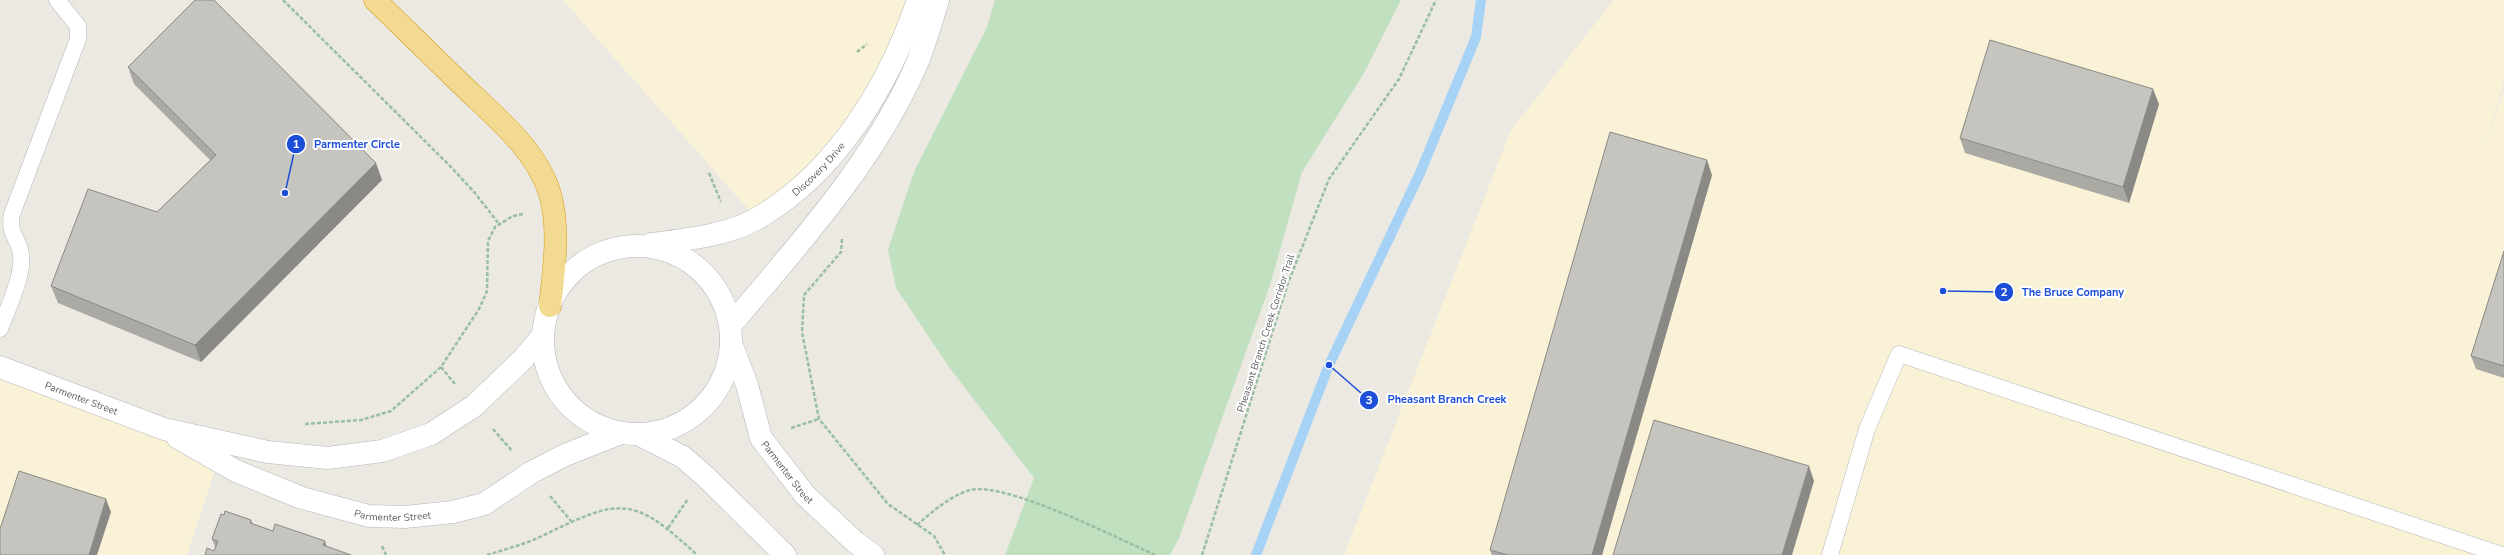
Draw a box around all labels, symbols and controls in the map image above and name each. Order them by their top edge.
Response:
callout: Parmenter Circle [286,133,408,156]
text: 1 [292,136,300,152]
text: Parmenter Circle [314,137,400,152]
street label: Discovery Drive [789,139,848,200]
street label: Pheasant Branch Creek Corridor Trail [1234,252,1298,414]
callout: The Bruce Company [1994,280,2132,303]
text: 2 [2000,284,2008,300]
text: The Bruce Company [2022,285,2124,300]
street label: Parmenter Street [43,379,120,419]
callout: Pheasant Branch Creek [1359,388,1514,411]
text: 3 [1365,392,1373,408]
text: Pheasant Branch Creek [1388,392,1508,407]
street label: Parmenter Street [758,438,817,508]
street label: Parmenter Street [353,506,432,525]

